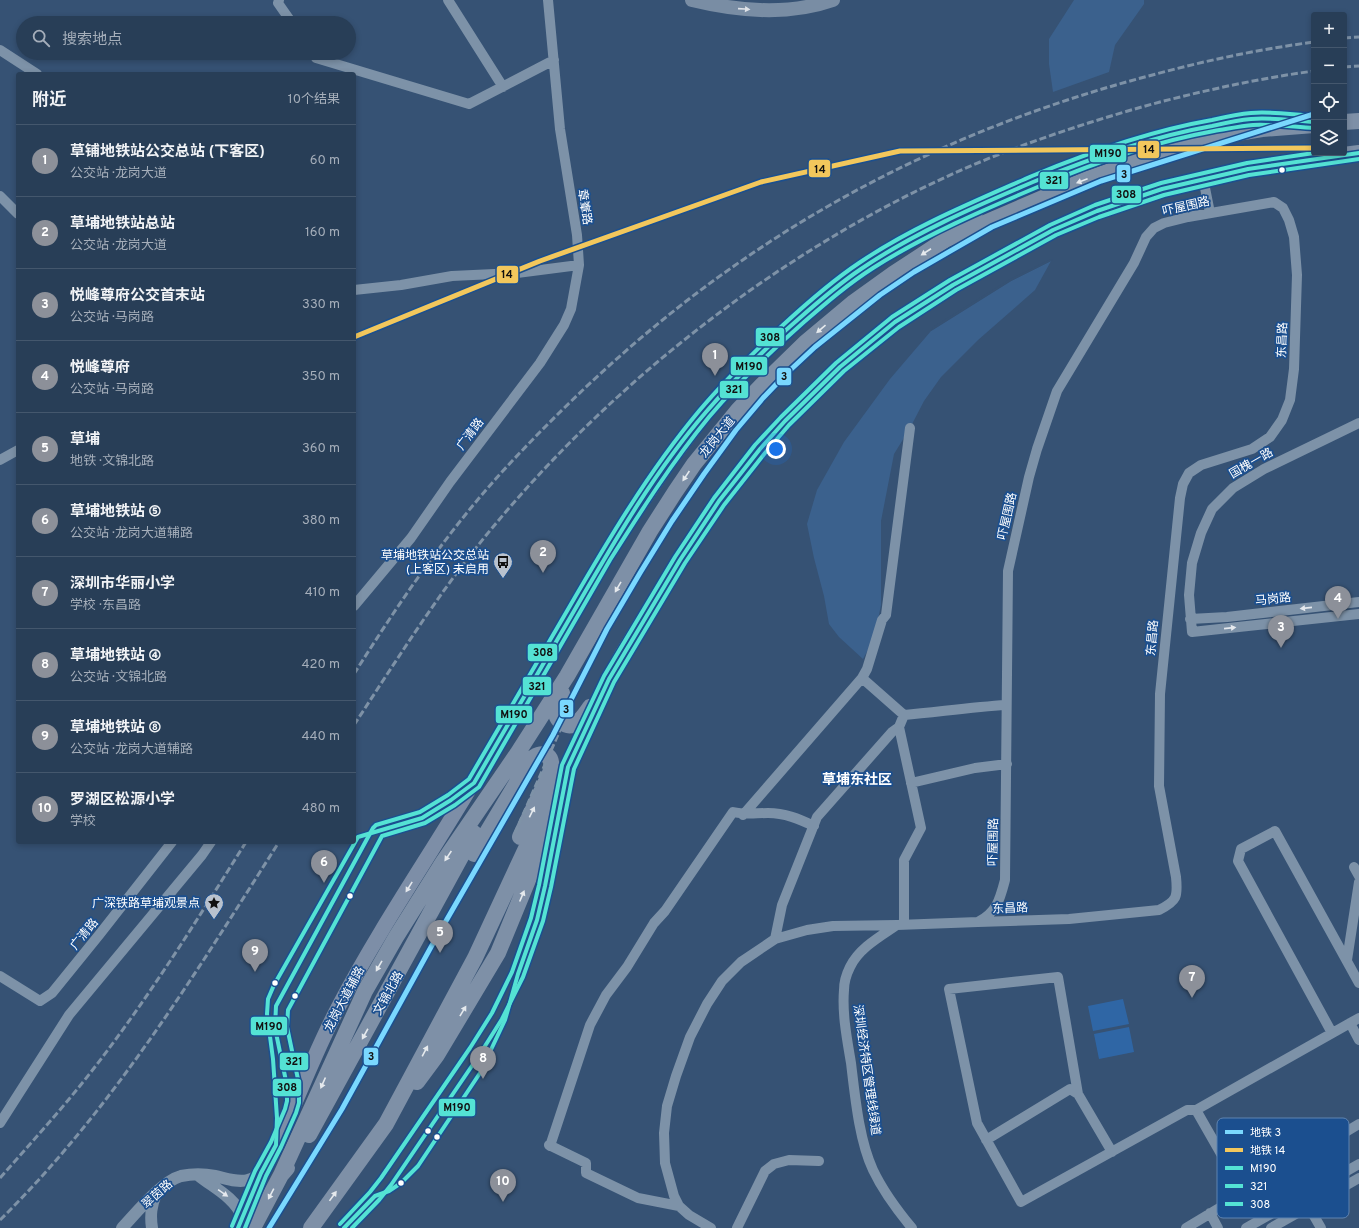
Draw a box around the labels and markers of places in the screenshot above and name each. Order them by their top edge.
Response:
unlabelled marker [1277,165,1287,175]
pin: 1 [702,343,728,376]
pin: 2 [530,540,556,573]
place label: 草埔地铁站公交总站 (上客区) 未启用 [381,548,489,578]
bus stop icon: 草埔地铁站公交总站 (上客区) 未启用 [492,551,514,579]
pin: 4 [1325,586,1351,619]
pin: 3 [1268,615,1294,648]
pin: 6 [311,850,337,883]
unlabelled marker [345,891,355,901]
place icon: 广深铁路草埔观景点 [203,892,225,920]
place label: 广深铁路草埔观景点 [92,896,200,912]
pin: 5 [427,920,453,953]
pin: 9 [242,939,268,972]
pin: 7 [1179,965,1205,998]
unlabelled marker [270,978,280,988]
unlabelled marker [290,991,300,1001]
pin: 8 [470,1046,496,1079]
unlabelled marker [423,1126,433,1136]
unlabelled marker [432,1132,442,1142]
pin: 10 [490,1169,516,1202]
unlabelled marker [396,1178,406,1188]

